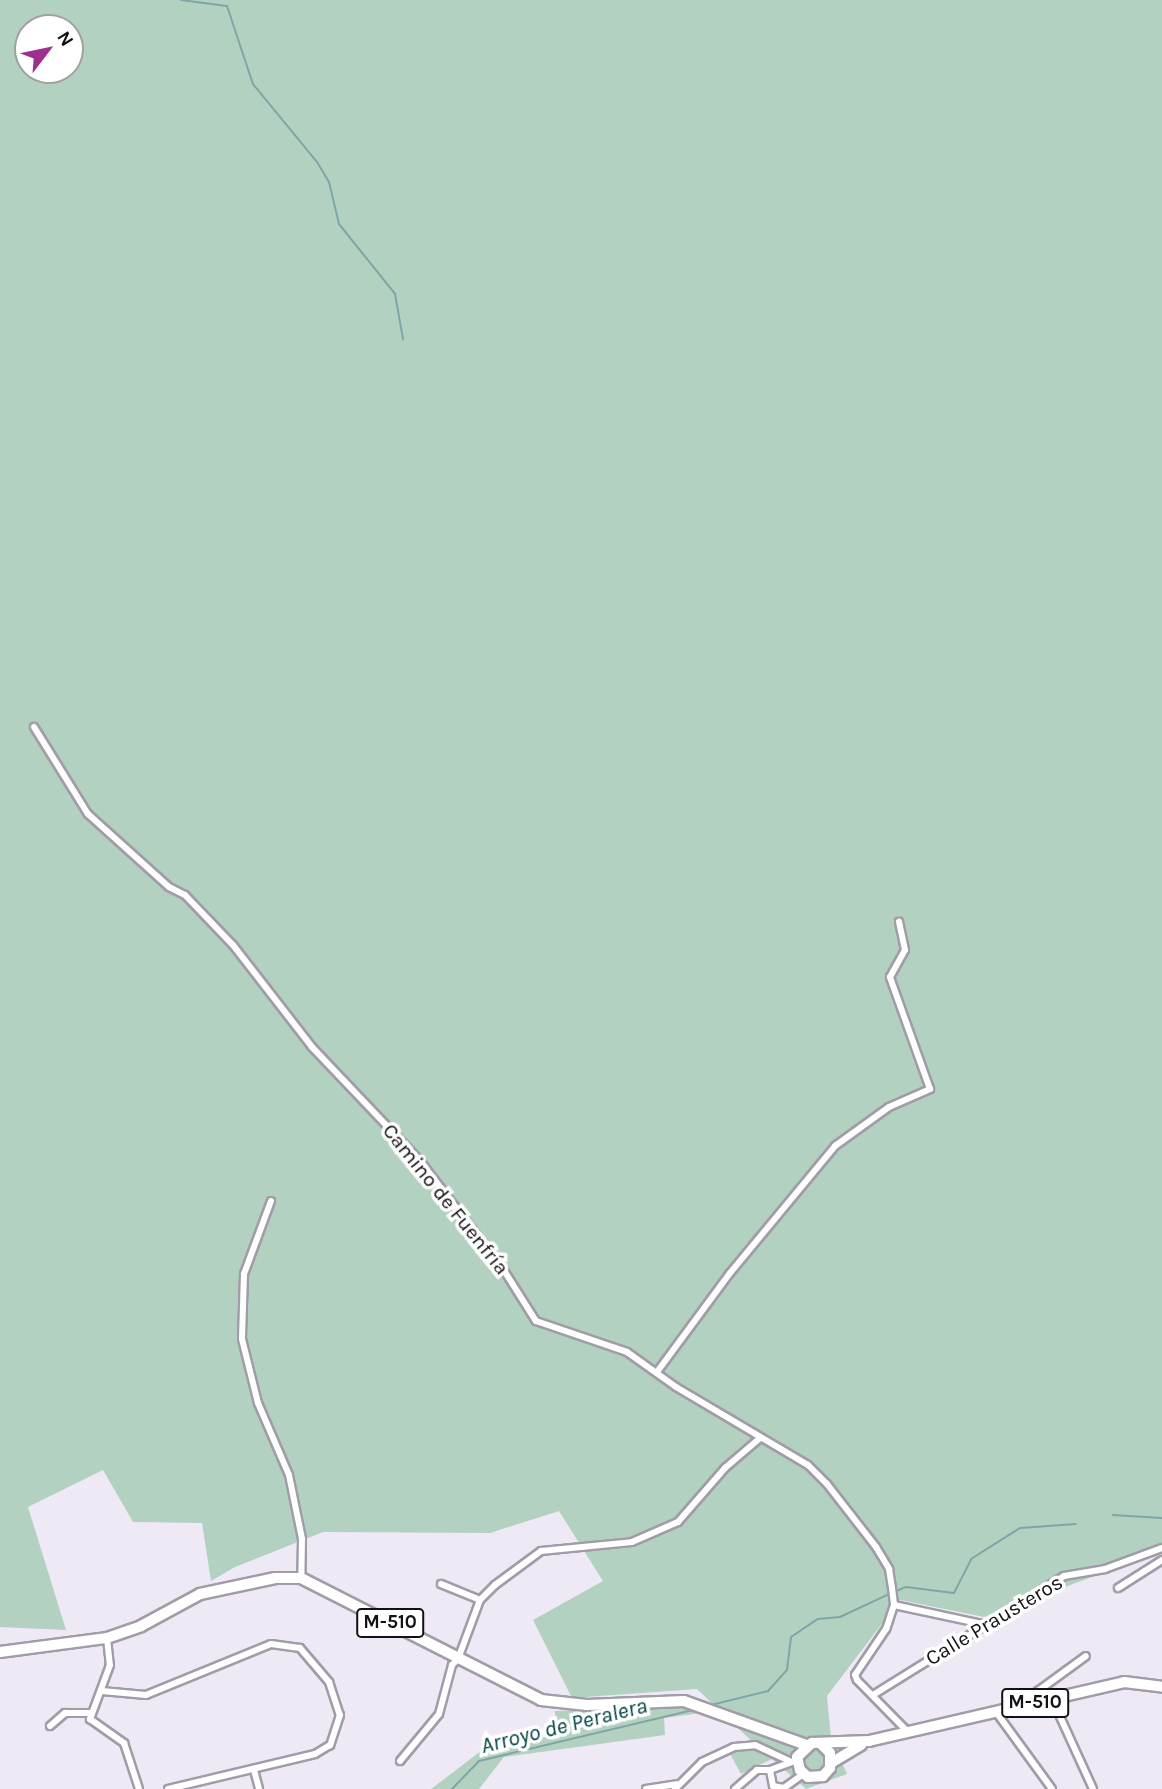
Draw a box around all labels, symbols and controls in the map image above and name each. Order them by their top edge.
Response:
north arrow [14,14,84,84]
text: N [52,27,78,51]
street label: Camino de Fuenfría [377,1118,515,1280]
street label: Calle Prausteros [921,1569,1067,1671]
road number: M-510 [355,1608,425,1638]
road number: M-510 [1000,1688,1070,1718]
water label: Arroyo de Peralera [478,1692,650,1760]

